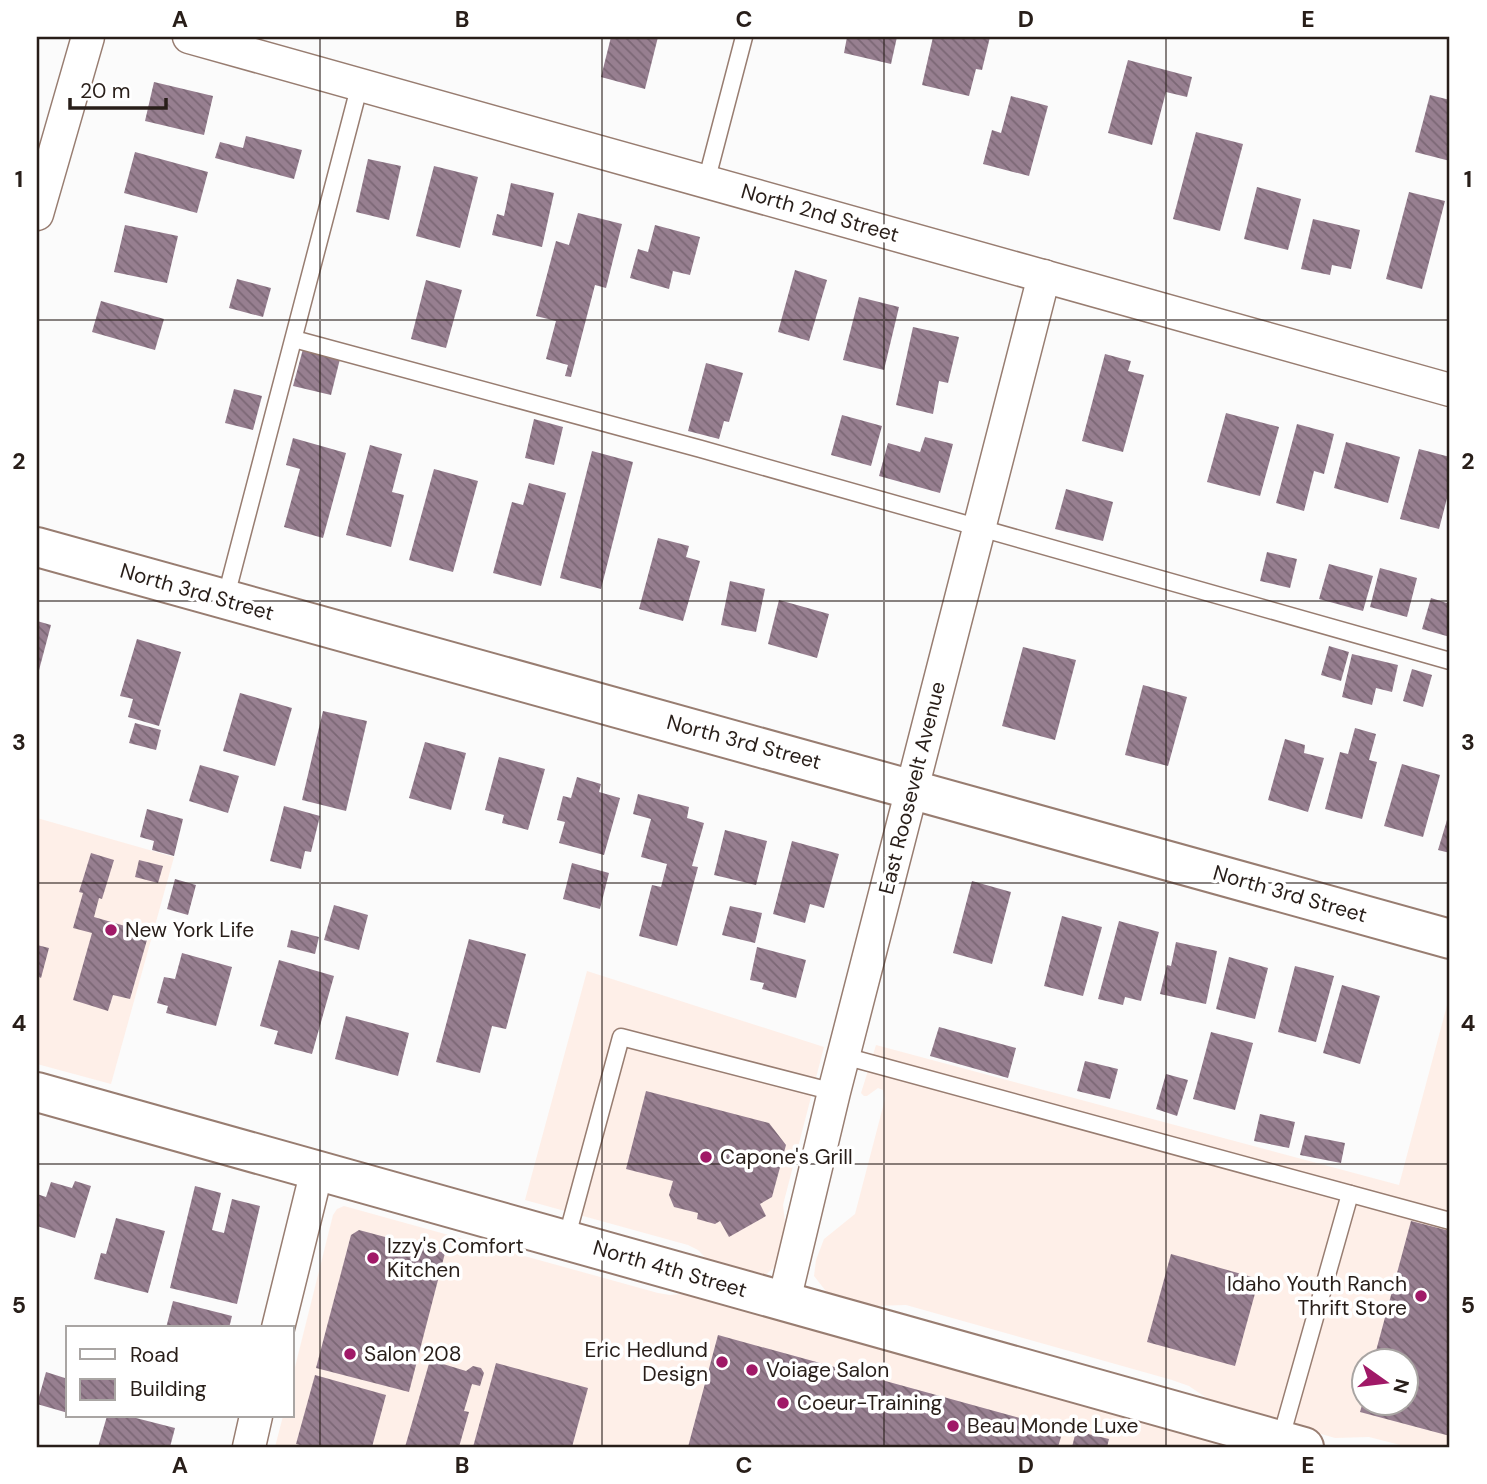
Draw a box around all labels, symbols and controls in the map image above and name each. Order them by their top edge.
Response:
text: A [172,4,188,34]
text: B [455,4,469,34]
text: C [736,4,752,34]
text: D [1018,4,1034,34]
text: E [1301,4,1315,34]
scale bar [70,66,166,110]
text: 20 m [80,77,131,105]
text: 1 [15,164,23,194]
text: 1 [1464,164,1472,194]
street label: North 2nd Street [738,177,902,249]
text: 2 [12,446,26,476]
text: 2 [1461,446,1475,476]
street label: North 3rd Street [117,557,277,627]
street label: East Roosevelt Avenue [872,679,952,897]
street label: North 3rd Street [664,708,824,776]
text: 3 [12,727,26,757]
text: 3 [1461,727,1475,757]
street label: North 3rd Street [1210,859,1370,929]
place label: New York Life [125,916,254,944]
marker: New York Life [103,922,119,938]
text: 4 [12,1008,27,1038]
text: 4 [1461,1008,1476,1038]
place label: Capone's Grill [720,1143,853,1171]
marker: Capone's Grill [698,1149,714,1165]
place label: Izzy's Comfort Kitchen [387,1232,524,1284]
street label: North 4th Street [590,1234,750,1304]
marker: Izzy's Comfort Kitchen [365,1250,381,1266]
place label: Idaho Youth Ranch Thrift Store [1227,1270,1407,1322]
marker: Idaho Youth Ranch Thrift Store [1413,1288,1429,1304]
text: 5 [12,1290,26,1320]
text: 5 [1461,1290,1475,1320]
legend [66,1326,294,1418]
place label: Eric Hedlund Design [584,1336,708,1388]
place label: Salon 208 [364,1340,461,1368]
text: Road [130,1341,179,1369]
marker: Salon 208 [342,1346,358,1362]
north arrow [1350,1348,1420,1418]
marker: Eric Hedlund Design [714,1354,730,1370]
place label: Voiage Salon [766,1356,889,1384]
marker: Voiage Salon [744,1362,760,1378]
text: Building [130,1375,207,1403]
text: N [1387,1376,1415,1396]
place label: Coeur-Training [797,1389,943,1417]
marker: Coeur-Training [775,1395,791,1411]
place label: Beau Monde Luxe [967,1412,1139,1440]
marker: Beau Monde Luxe [945,1418,961,1434]
text: A [172,1450,188,1480]
text: B [455,1450,469,1480]
text: C [736,1450,752,1480]
text: D [1018,1450,1034,1480]
text: E [1301,1450,1315,1480]

